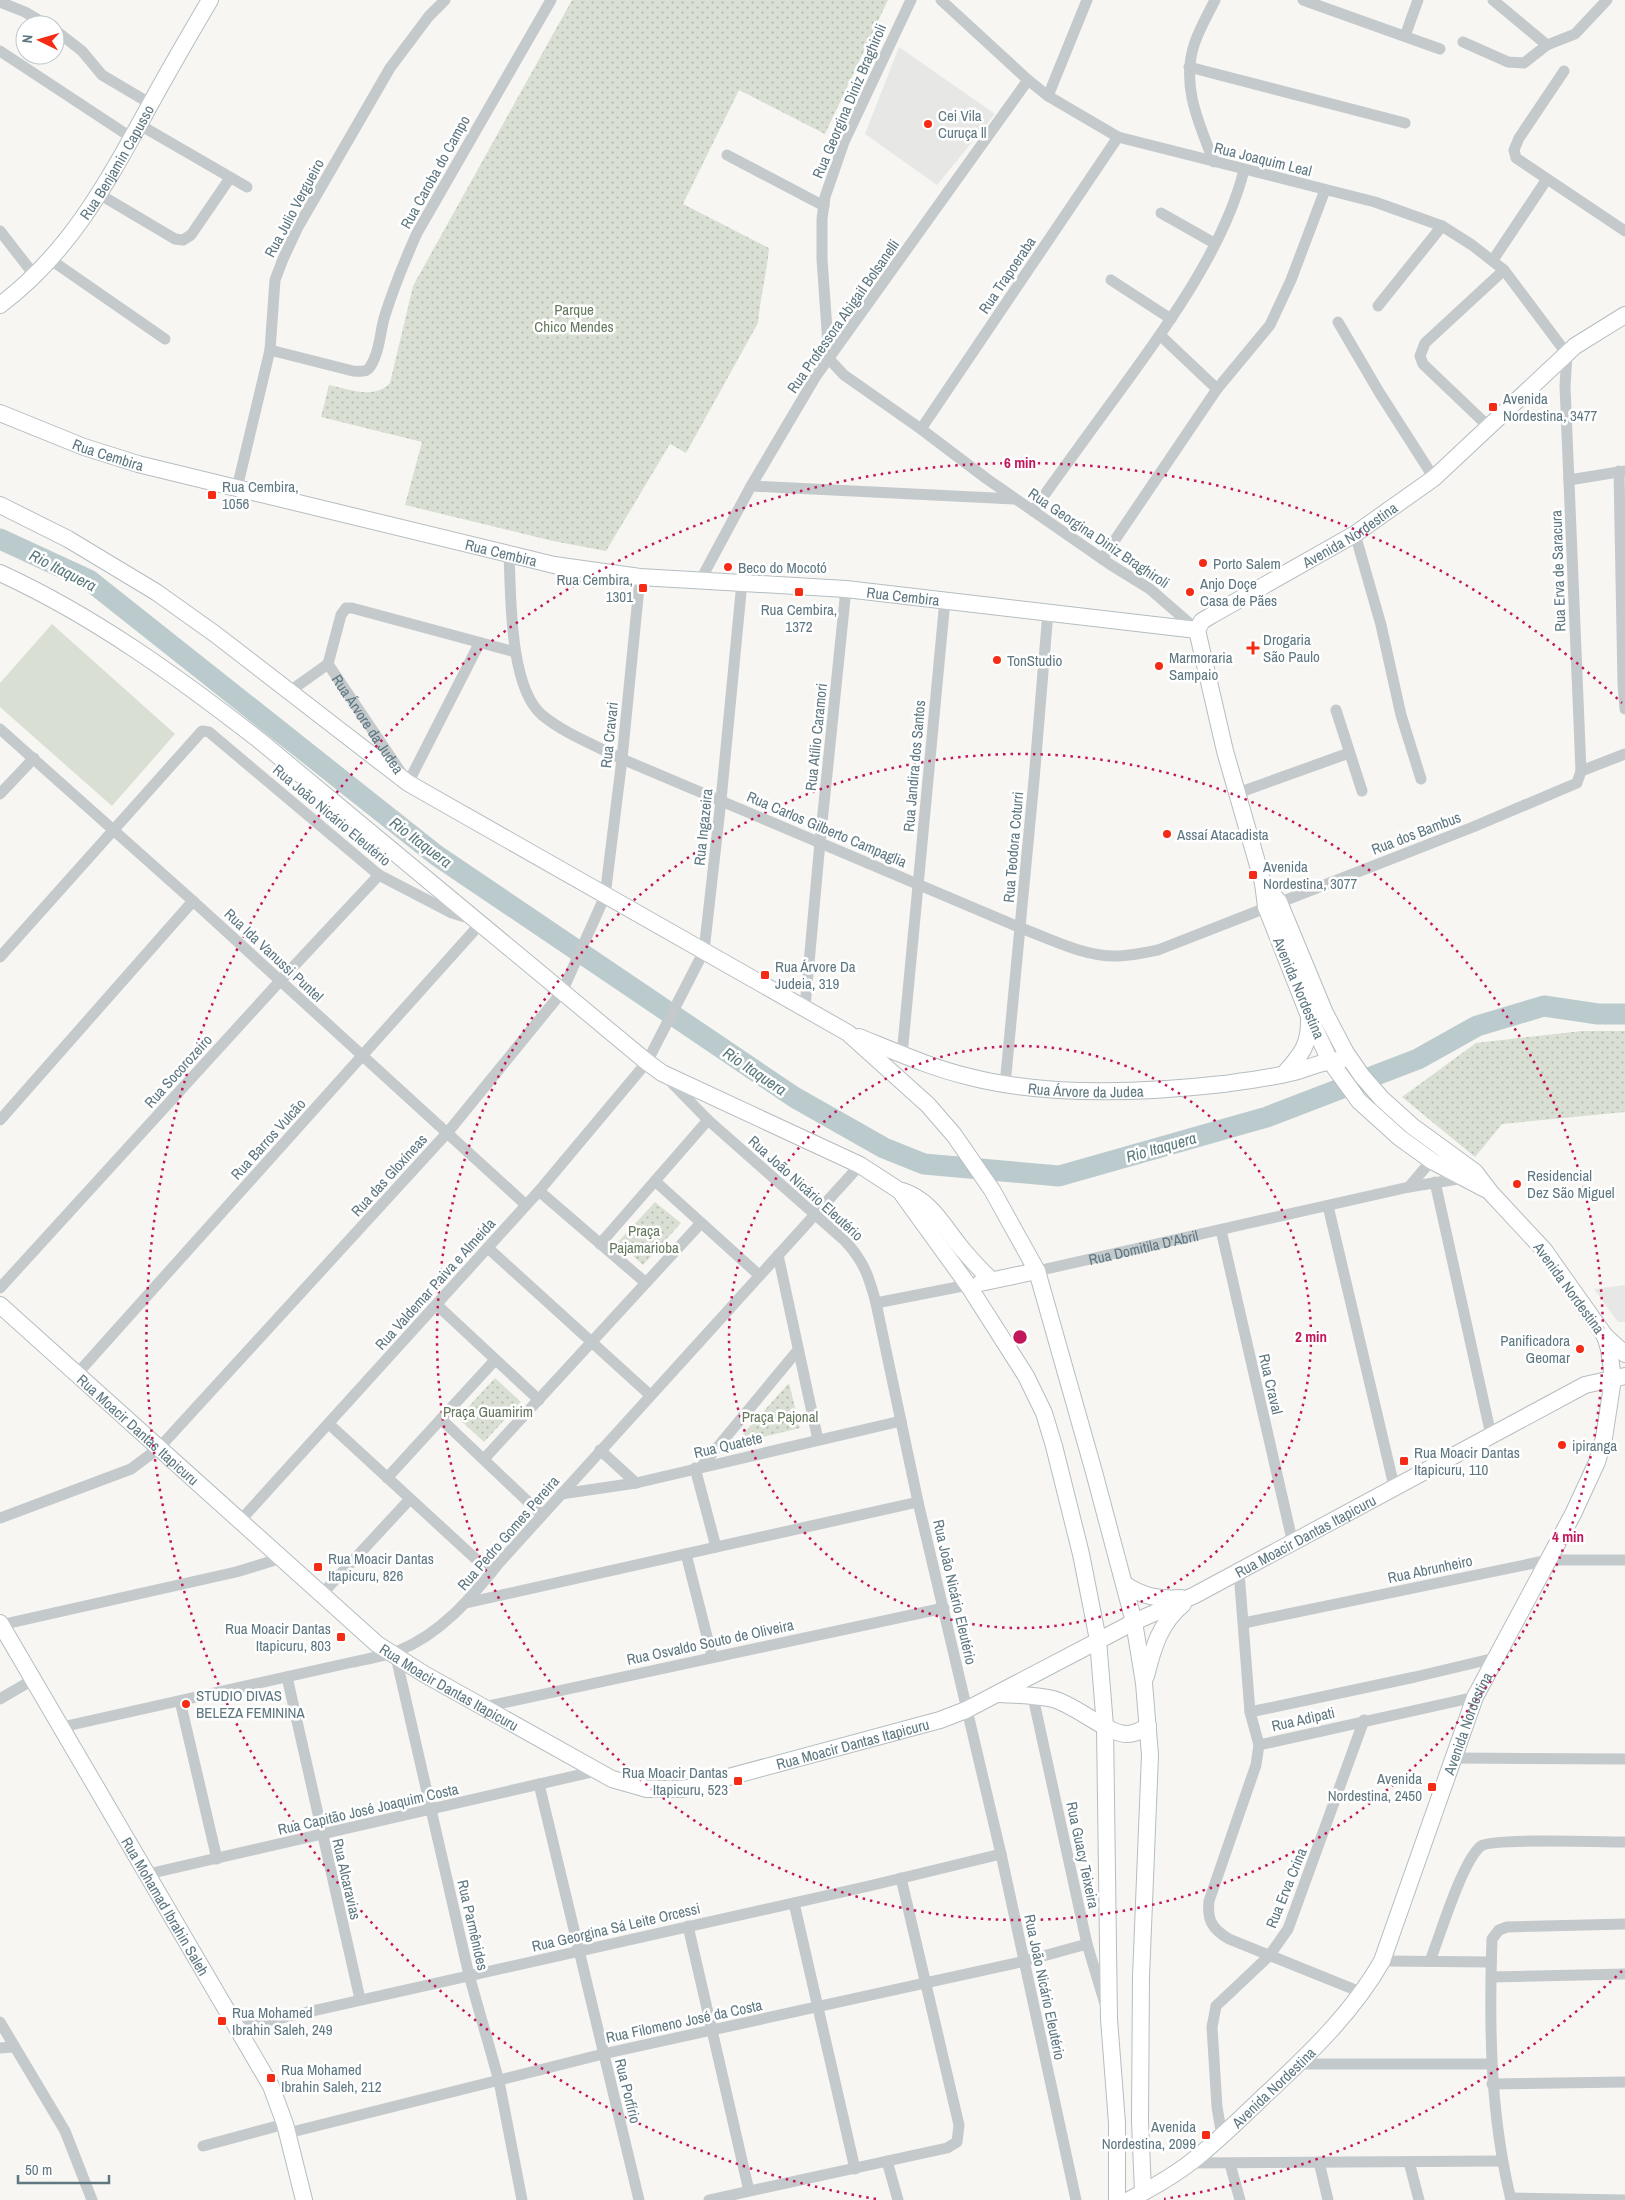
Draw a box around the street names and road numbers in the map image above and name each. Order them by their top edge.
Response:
street label: Rua Georgina Diniz Braghiroli [807,20,891,182]
street label: Rua Benjamin Capusso [74,101,159,224]
street label: Rua Caroba do Campo [395,111,475,232]
street label: Rua Joaquim Leal [1212,137,1314,181]
street label: Rua Julio Vergueiro [259,155,329,261]
street label: Rua Trapoeraba [973,232,1041,318]
street label: Rua Professora Abigail Bolsanelli [782,235,904,397]
street label: Rua Cembira [70,433,146,476]
street label: Rua Georgina Diniz Braghiroli [1024,483,1174,593]
street label: Avenida Nordestina [1297,497,1402,573]
street label: Rua Erva de Saracura [1545,510,1571,632]
street label: Rua Cembira [463,533,539,571]
street label: Rua Cembira [866,581,941,610]
street label: Rua Árvore da Judea [327,670,409,778]
street label: Rua Atílio Caramori [800,682,832,792]
street label: Rua Jandira dos Santos [898,699,930,833]
street label: Rua Cravari [595,701,623,769]
street label: Rua João Nicário Eleutério [268,759,396,871]
street label: Rua Carlos Gilberto Campaglia [744,786,910,872]
street label: Rua Ingazeira [689,787,717,867]
street label: Rua Teodora Coturri [998,791,1028,903]
street label: Rua dos Bambus [1368,806,1464,860]
street label: Rua Ida Vanussi Puntel [220,904,328,1006]
street label: Avenida Nordestina [1268,933,1330,1042]
street label: Rua Socorozeiro [139,1030,217,1112]
street label: Rua Árvore da Judea [1027,1077,1144,1102]
street label: Rua Barros Vulcão [226,1094,310,1184]
street label: Rua das Gloxíneas [346,1129,432,1221]
street label: Rua João Nicário Eleutério [744,1131,868,1246]
street label: Rua Valdemar Paiva e Almeida [370,1213,500,1354]
street label: Rua Domitila D'Abril [1086,1224,1200,1270]
street label: Avenida Nordestina [1528,1237,1609,1338]
street label: Rua Craval [1254,1352,1288,1416]
street label: Rua Moacir Dantas Itapicuru [73,1369,204,1490]
street label: Rua Quatete [692,1427,764,1463]
street label: Rua Pedro Gomes Pereira [452,1471,564,1595]
street label: Rua Moacir Dantas Itapicuru [1231,1489,1379,1582]
street label: Rua João Nicário Eleutério [928,1517,982,1667]
street label: Rua Abrunheiro [1386,1550,1474,1588]
street label: Rua Osvaldo Souto de Oliveira [625,1614,796,1670]
street label: Rua Moacir Dantas Itapicuru [376,1638,522,1735]
street label: Avenida Nordestina [1438,1668,1497,1778]
street label: Rua Adipati [1269,1702,1337,1736]
street label: Rua Moacir Dantas Itapicuru [774,1713,931,1774]
street label: Rua Capitão José Joaquim Costa [276,1778,460,1840]
street label: Rua Guacy Teixeira [1061,1800,1105,1910]
street label: Rua Mohamad Ibrahin Saleh [117,1833,214,1979]
street label: Rua Alcaravias [327,1836,367,1922]
street label: Rua Erva Crina [1260,1845,1312,1931]
street label: Rua Parmênides [452,1878,494,1972]
street label: Rua Georgina Sá Leite Orcessi [530,1897,702,1957]
street label: Rua João Nicário Eleutério [1019,1912,1071,2062]
street label: Rua Filomeno José da Costa [604,1994,764,2048]
street label: Avenida Nordestina [1226,2042,1320,2133]
street label: Rua Porfírio [610,2056,646,2126]

